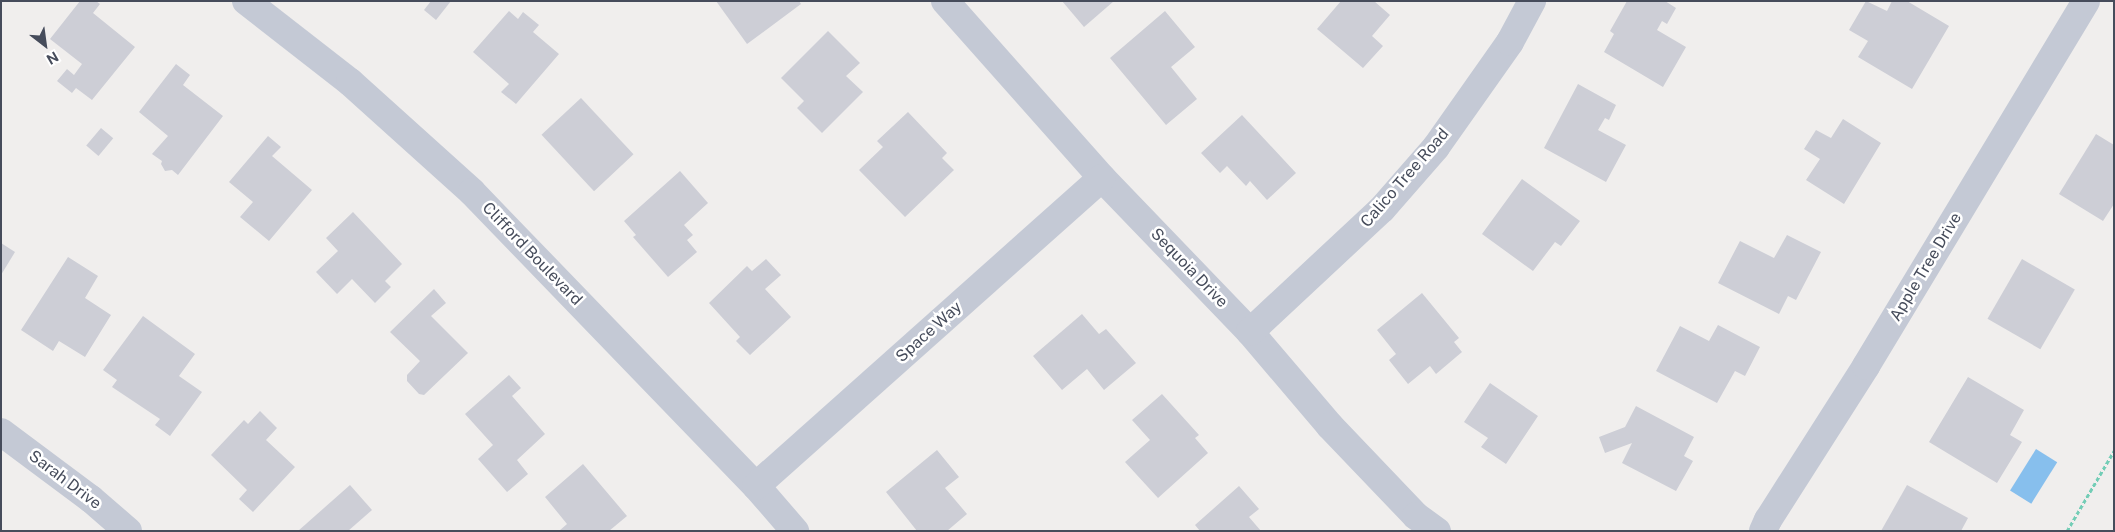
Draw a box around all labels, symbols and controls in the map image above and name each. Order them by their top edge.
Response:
north arrow [20,20,70,70]
text: N [44,48,61,68]
street label: Calico Tree Road [1357,125,1453,231]
street label: Clifford Boulevard [478,199,586,309]
street label: Apple Tree Drive [1886,209,1966,325]
street label: Sequoia Drive [1146,224,1232,312]
street label: Space Way [892,297,966,367]
street label: Sarah Drive [25,447,105,513]

